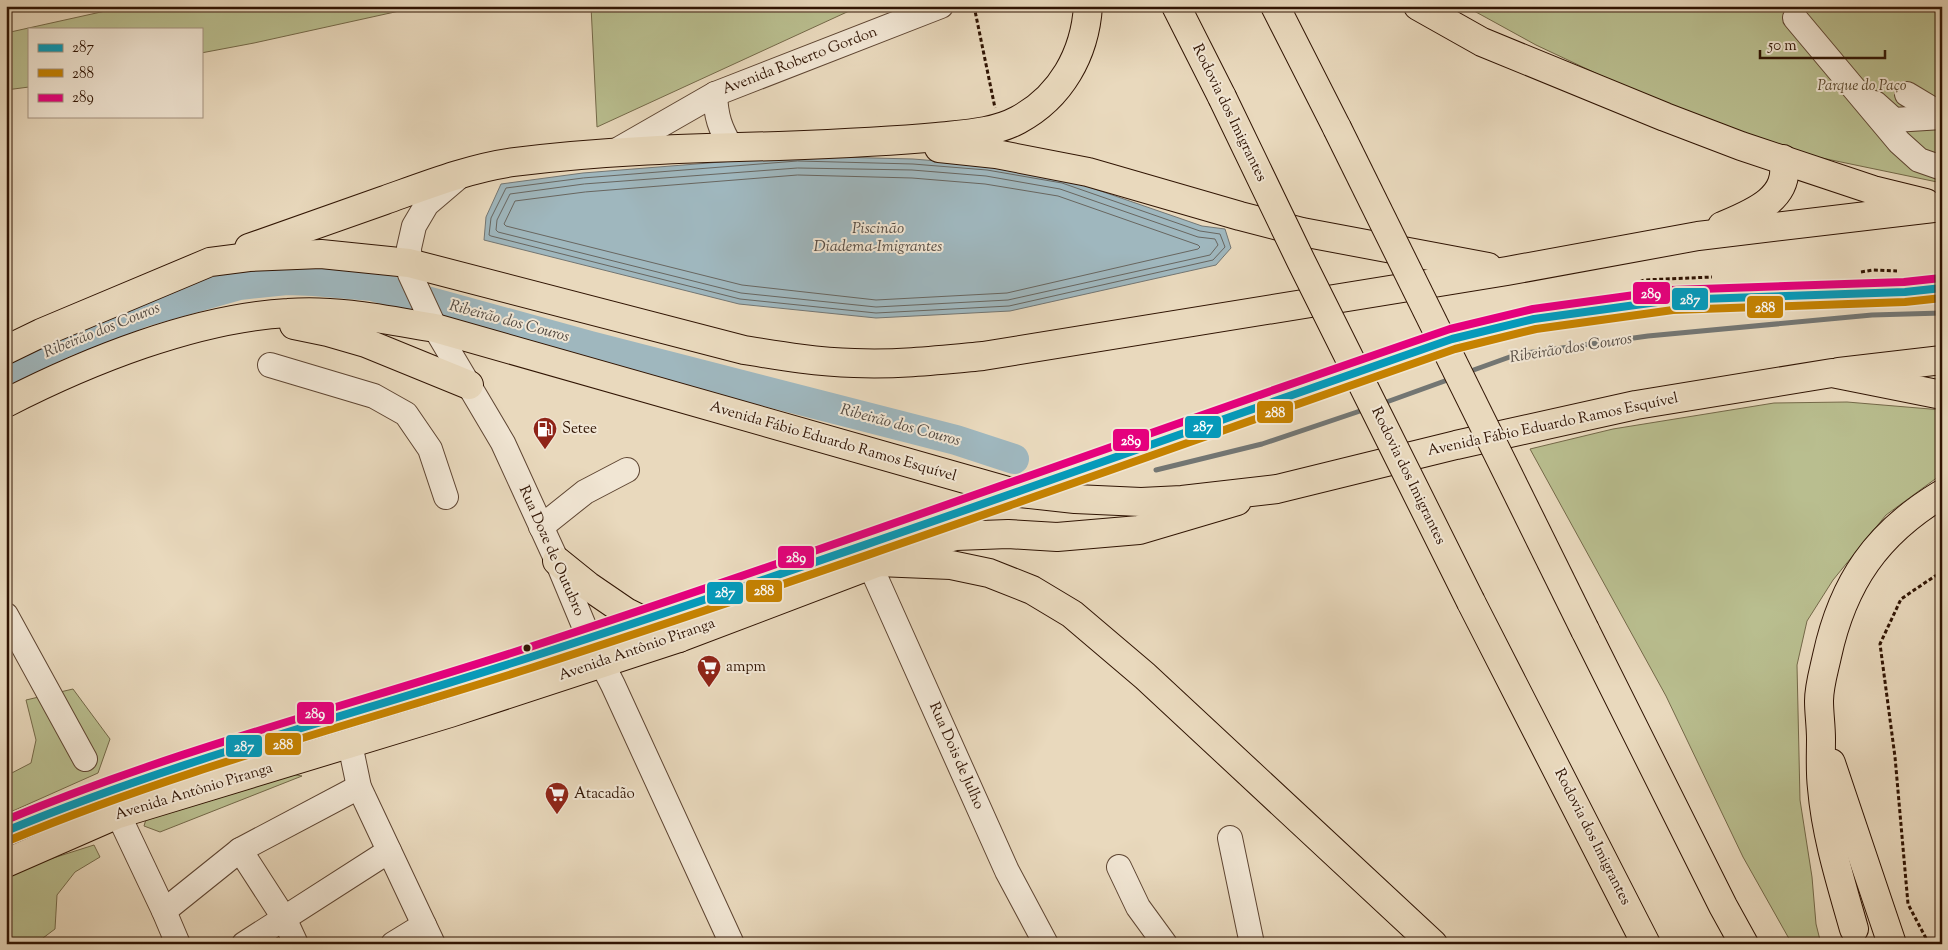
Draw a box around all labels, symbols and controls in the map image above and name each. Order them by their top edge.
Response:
street label: Avenida Roberto Gordon [719,22,881,100]
legend [28,28,202,118]
scale bar [1760,28,1886,60]
text: 50 m [1767,36,1797,57]
text: 287 [72,38,95,59]
street label: Rodovia dos Imigrantes [1187,41,1271,185]
text: 288 [72,64,94,85]
park label: Parque do Paço [1818,76,1907,97]
text: 289 [72,88,94,109]
water label: Piscinão Diadema-Imigrantes [814,218,942,259]
line badge: 289 [1632,281,1671,305]
text: 289 [1641,285,1661,305]
line badge: 287 [1671,287,1709,311]
text: 287 [1680,291,1701,311]
water label: Ribeirão dos Couros [446,295,572,349]
line badge: 288 [1746,295,1784,319]
water label: Ribeirão dos Couros [40,297,164,365]
text: 288 [1755,299,1775,319]
water label: Ribeirão dos Couros [1508,328,1634,370]
street label: Avenida Fábio Eduardo Ramos Esquível [1426,388,1680,462]
street label: Avenida Fábio Eduardo Ramos Esquível [707,397,959,487]
water label: Ribeirão dos Couros [837,399,963,453]
line badge: 288 [1256,400,1294,424]
text: 288 [1265,404,1285,424]
street label: Rodovia dos Imigrantes [1366,404,1450,548]
line badge: 287 [1184,415,1222,439]
fuel station icon: Setee [532,416,558,450]
text: 287 [1193,418,1214,438]
place label: Setee [562,419,597,440]
line badge: 289 [1112,428,1150,452]
text: 289 [1121,432,1141,452]
street label: Rua Doze de Outubro [513,482,589,620]
line badge: 289 [777,545,815,569]
text: 289 [786,549,806,569]
line badge: 288 [745,579,783,603]
line badge: 287 [706,581,744,605]
text: 288 [754,582,774,602]
text: 287 [715,584,736,604]
street label: Avenida Antônio Piranga [556,613,718,687]
unlabelled marker [522,643,532,653]
supermarket icon: ampm [696,654,722,688]
place label: ampm [726,657,766,678]
street label: Rua Dois de Julho [923,699,989,813]
line badge: 289 [296,701,335,725]
text: 289 [305,705,325,725]
line badge: 288 [264,732,302,756]
line badge: 287 [225,734,263,758]
text: 288 [273,736,293,756]
text: 287 [234,738,255,758]
street label: Avenida Antônio Piranga [113,758,276,826]
street label: Rodovia dos Imigrantes [1548,765,1636,909]
supermarket icon: Atacadão [544,781,570,815]
place label: Atacadão [574,784,635,805]

